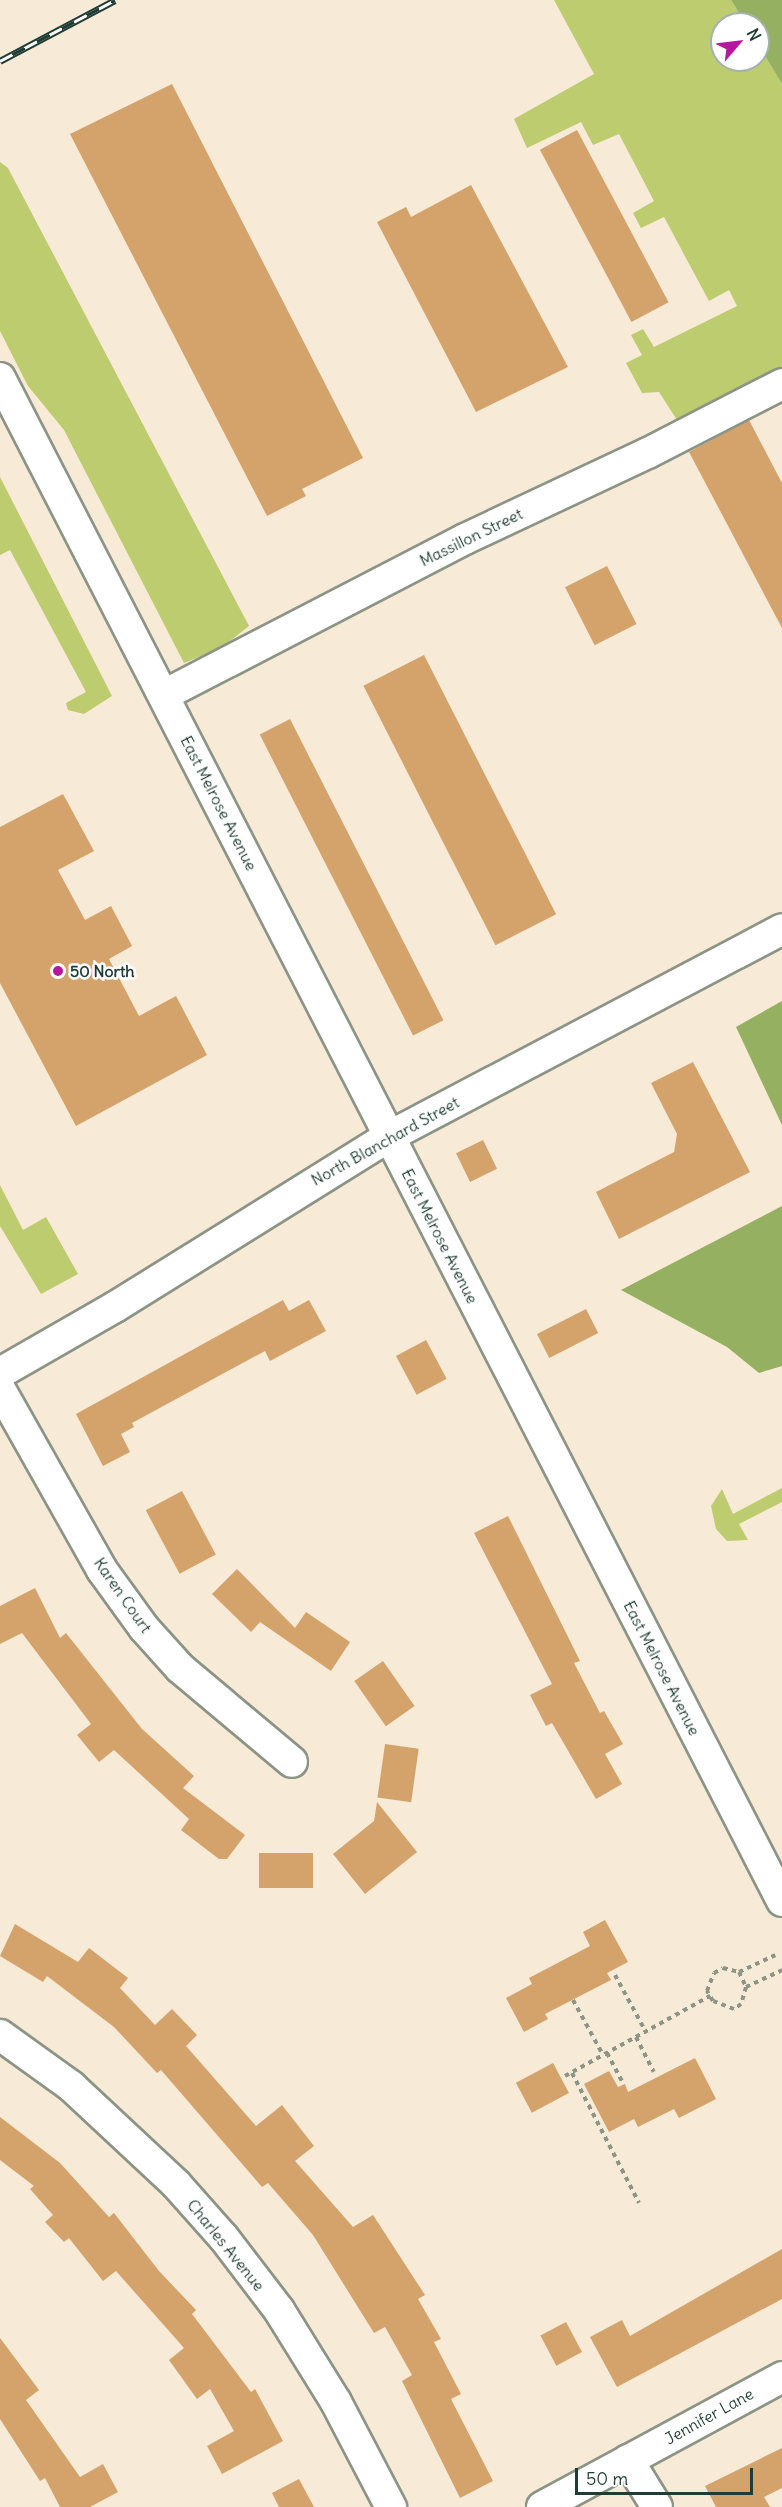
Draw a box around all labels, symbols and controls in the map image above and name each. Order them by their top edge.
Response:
north arrow [710,12,770,72]
text: N [743,25,766,44]
street label: Massillon Street [416,504,526,570]
street label: East Melrose Avenue [177,732,261,874]
place label: 50 North [70,961,135,981]
marker: 50 North [51,964,65,978]
street label: North Blanchard Street [308,1092,462,1190]
street label: East Melrose Avenue [398,1165,482,1307]
street label: Karen Court [90,1554,156,1636]
street label: East Melrose Avenue [620,1597,704,1739]
street label: Charles Avenue [183,2195,269,2295]
street label: Jennifer Lane [661,2384,757,2448]
scale bar [578,2456,756,2494]
text: 50 m [586,2467,628,2490]

